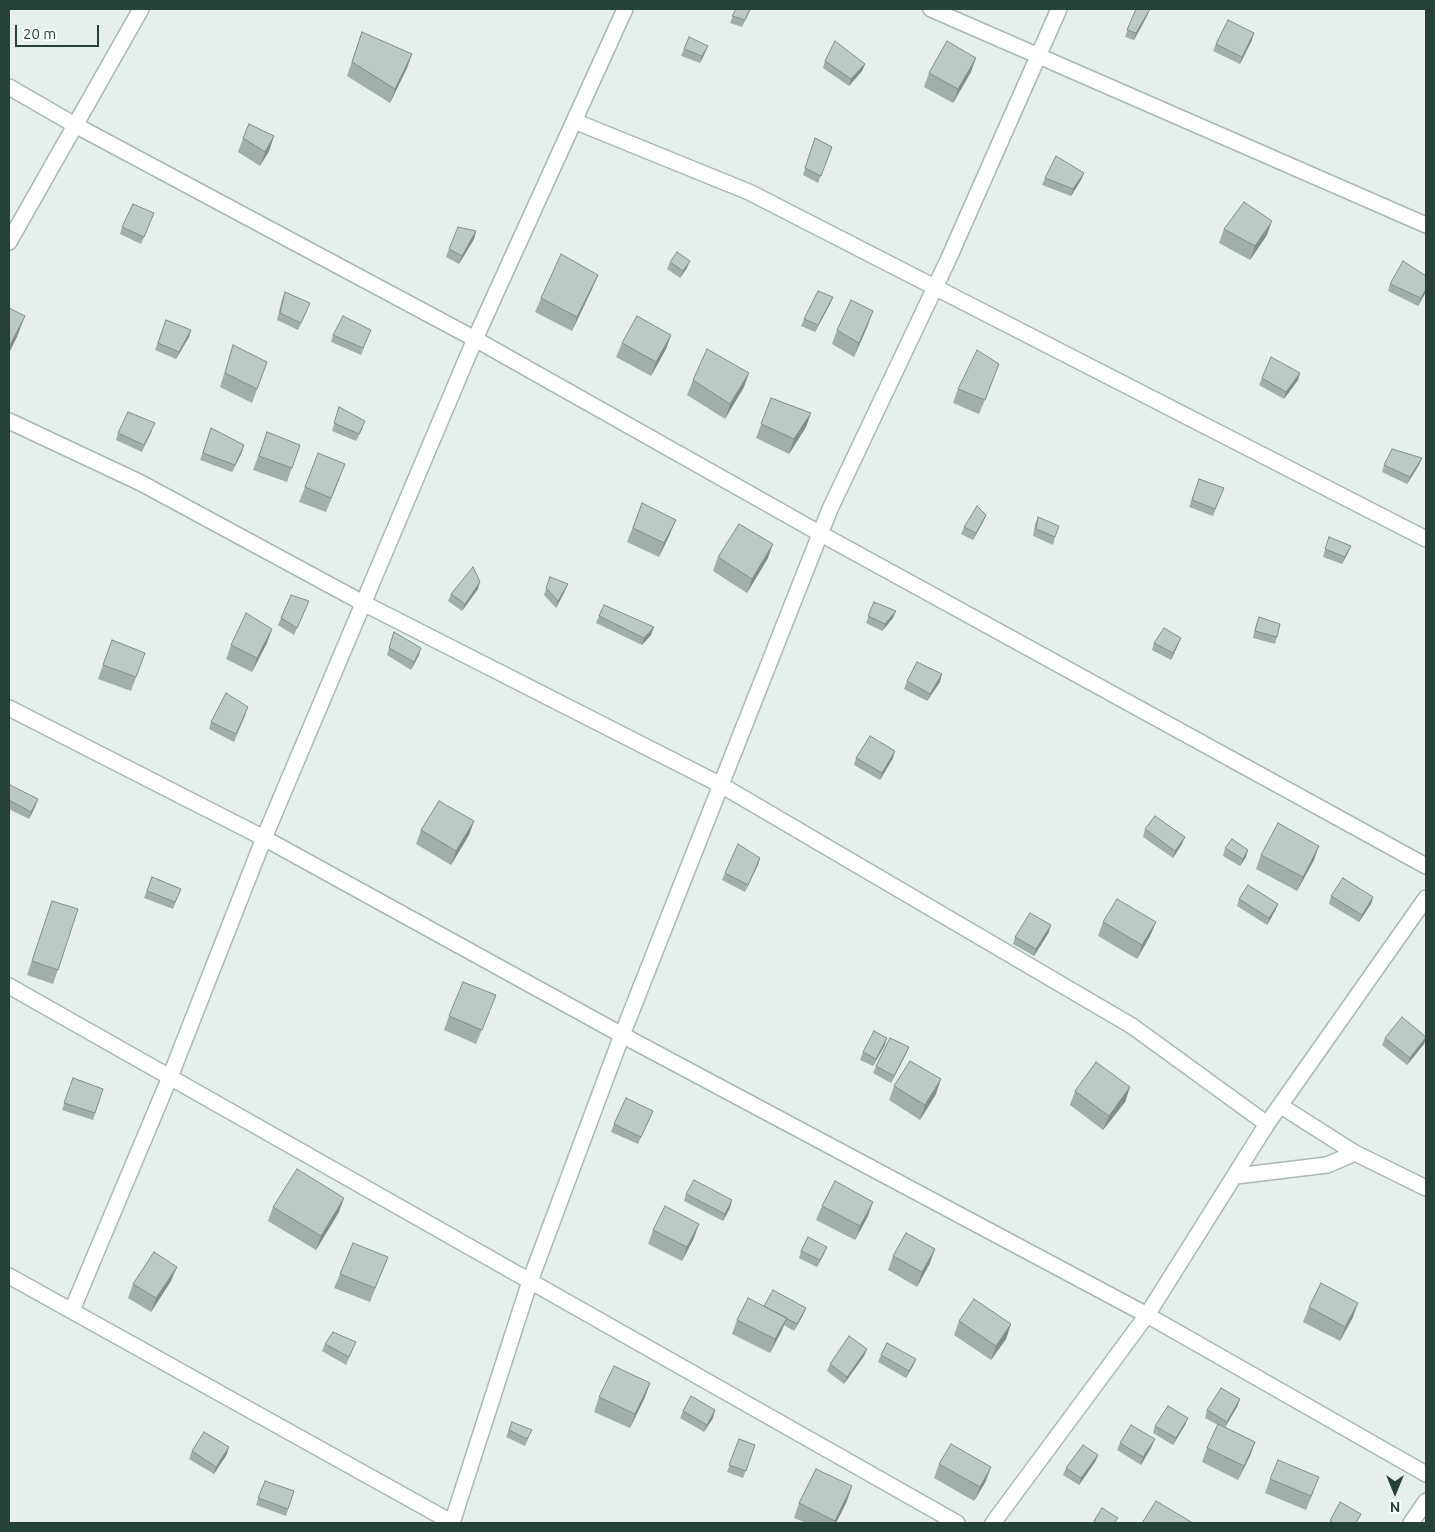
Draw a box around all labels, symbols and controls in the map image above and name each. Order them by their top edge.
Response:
scale bar [18,15,101,47]
text: 20 m [23,25,56,42]
north arrow [1370,1467,1420,1517]
text: N [1390,1499,1400,1515]

